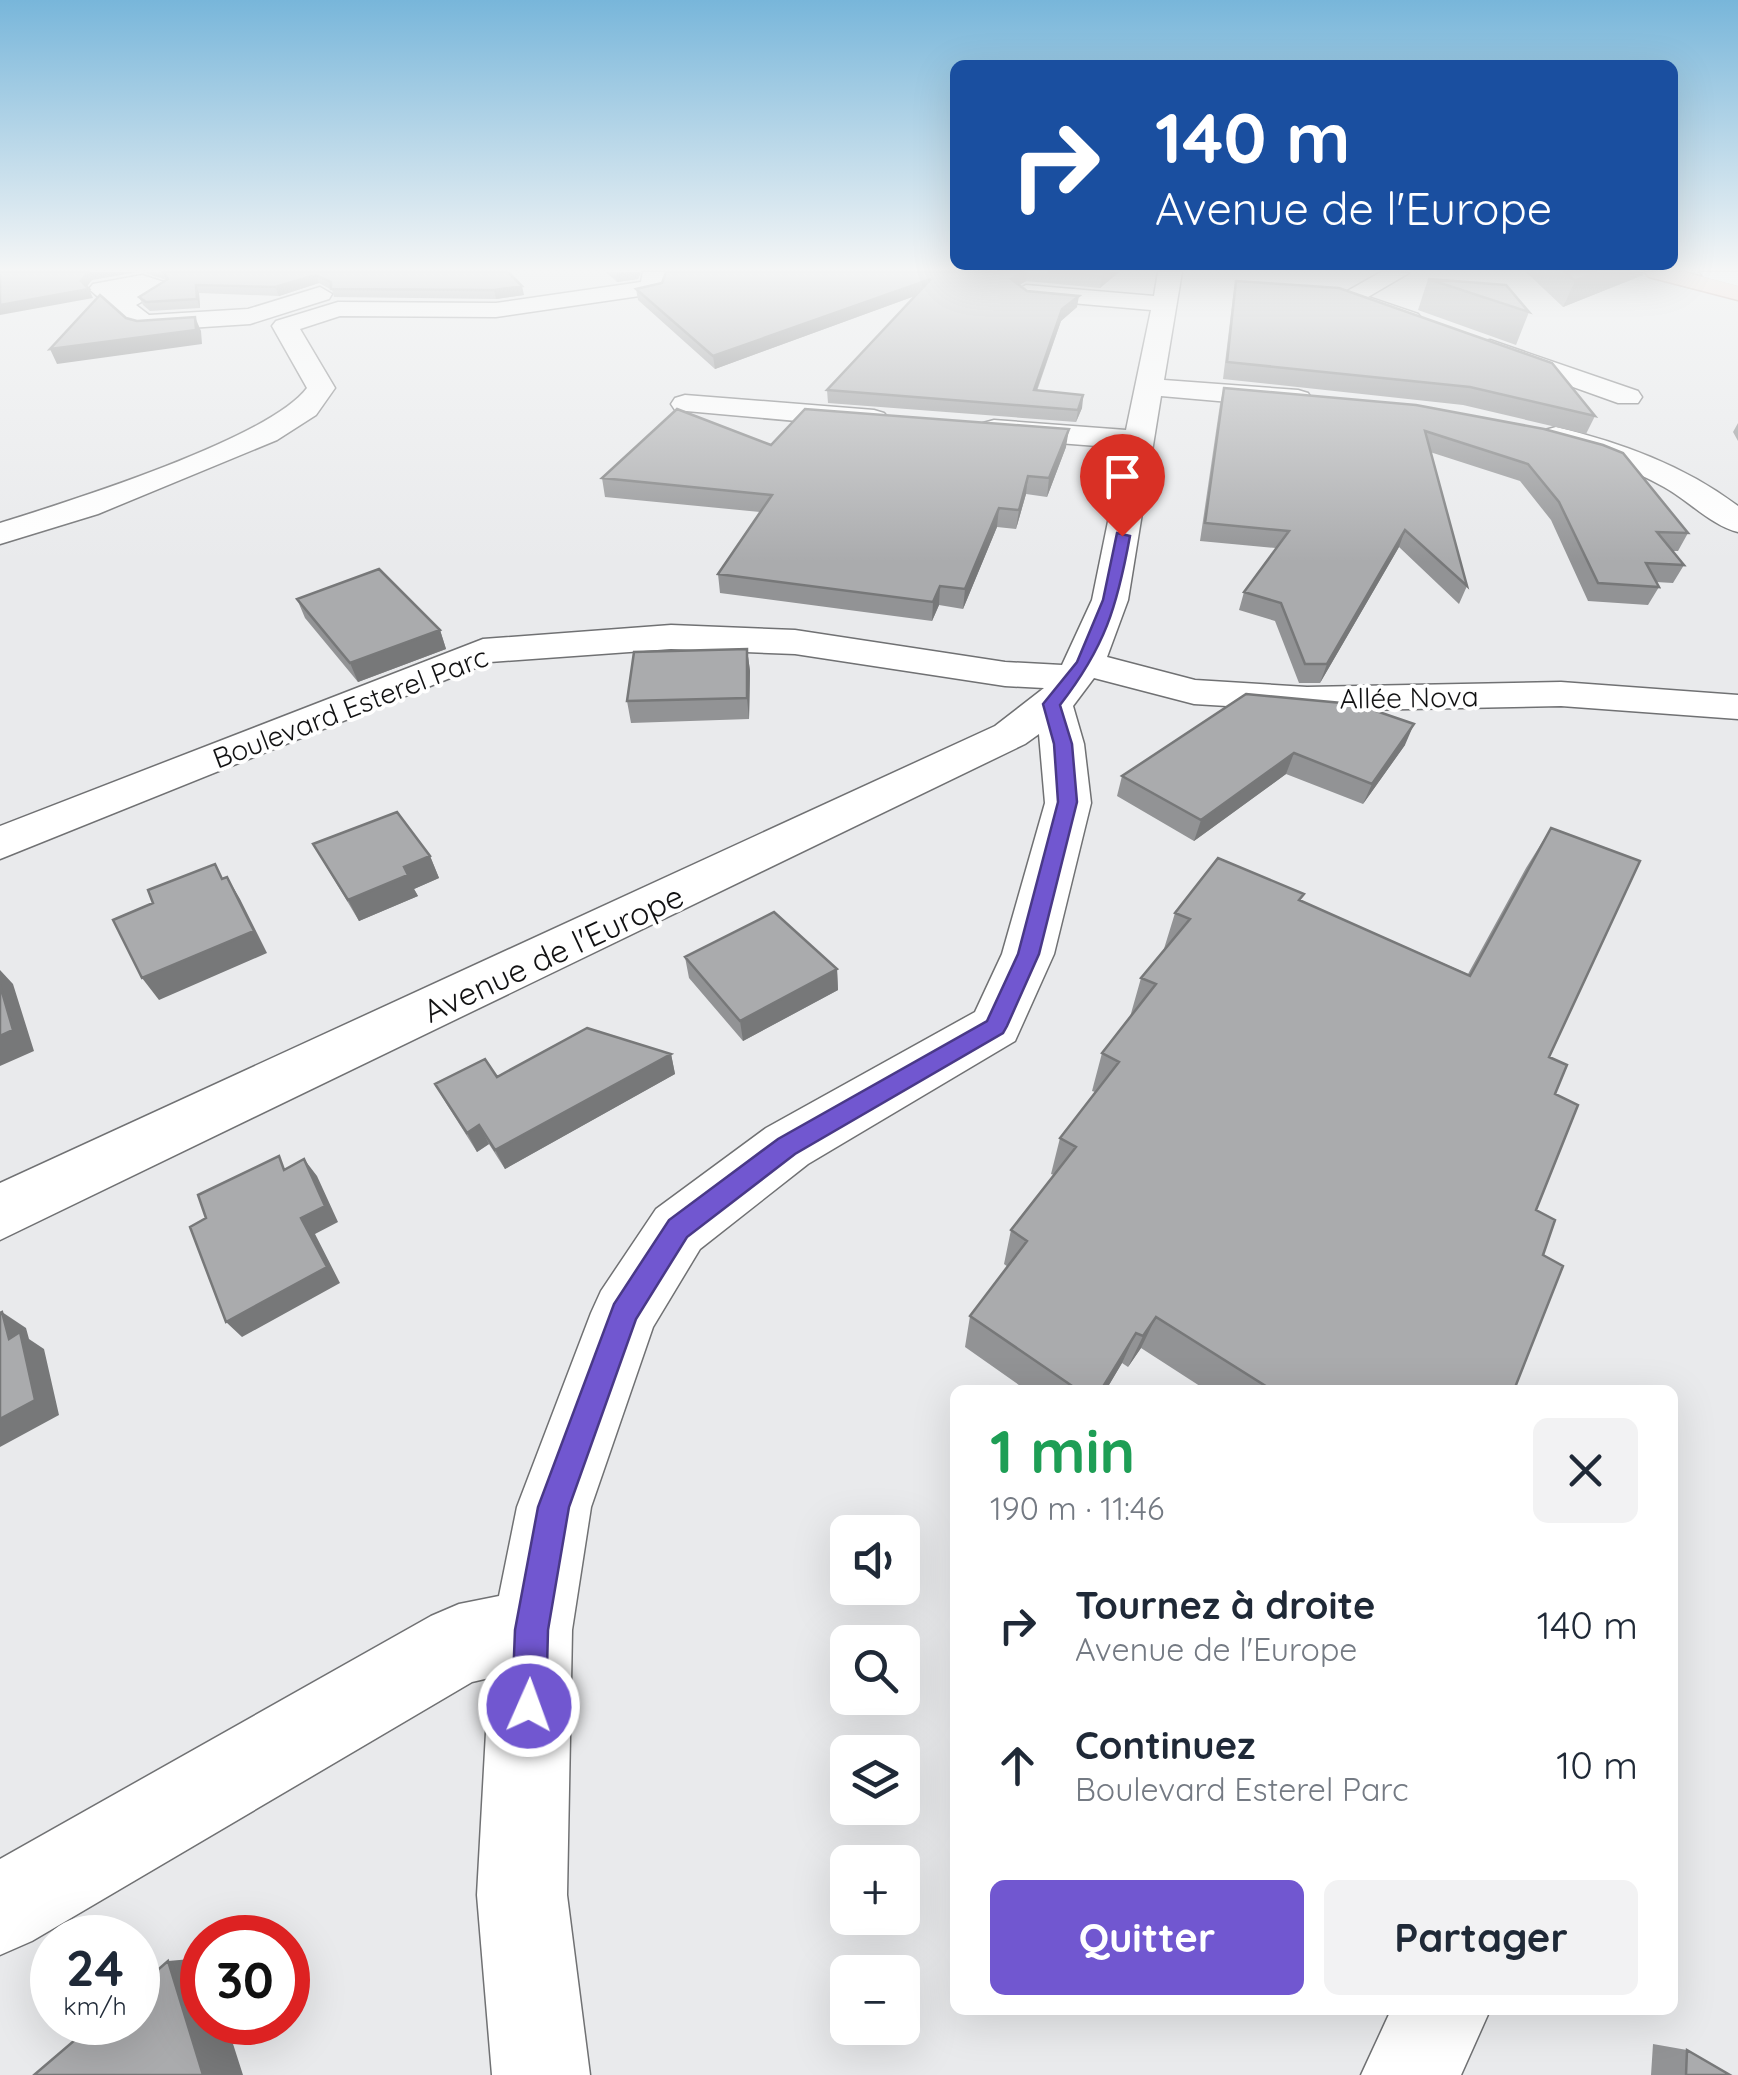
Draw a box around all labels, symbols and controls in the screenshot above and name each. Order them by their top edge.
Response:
text: 140 m [1155,93,1351,181]
icon: right [990,100,1120,230]
text: Avenue de l'Europe [1155,180,1552,236]
pin [1080,434,1165,537]
icon: arrive [1095,449,1150,504]
street label: Boulevard Esterel Parc [207,638,493,776]
street label: Allée Nova [1339,678,1479,716]
street label: Avenue de l'Europe [417,875,689,1031]
text: 1 min [990,1413,1135,1488]
button: close [1533,1418,1638,1523]
text: 190 m · 11:46 [990,1488,1164,1528]
map controls [830,1515,920,2045]
button: sound [830,1515,920,1605]
text: Tournez à droite [1075,1581,1375,1629]
icon: right [990,1598,1045,1653]
text: 140 m [1537,1601,1638,1649]
button: search [830,1625,920,1715]
text: Avenue de l'Europe [1075,1629,1357,1669]
position arrow [477,1654,581,1758]
text: Continuez [1075,1721,1255,1769]
button: layers [830,1735,920,1825]
icon: ahead [990,1738,1045,1793]
text: 10 m [1556,1741,1638,1789]
text: Boulevard Esterel Parc [1075,1769,1409,1809]
button: + [830,1845,920,1935]
button: Quitter [990,1880,1304,1995]
button: Partager [1324,1880,1638,1995]
speed limit sign: 30 [180,1915,310,2045]
text: 24 [66,1936,124,1999]
button: − [830,1955,920,2045]
text: km/h [63,1990,127,2021]

